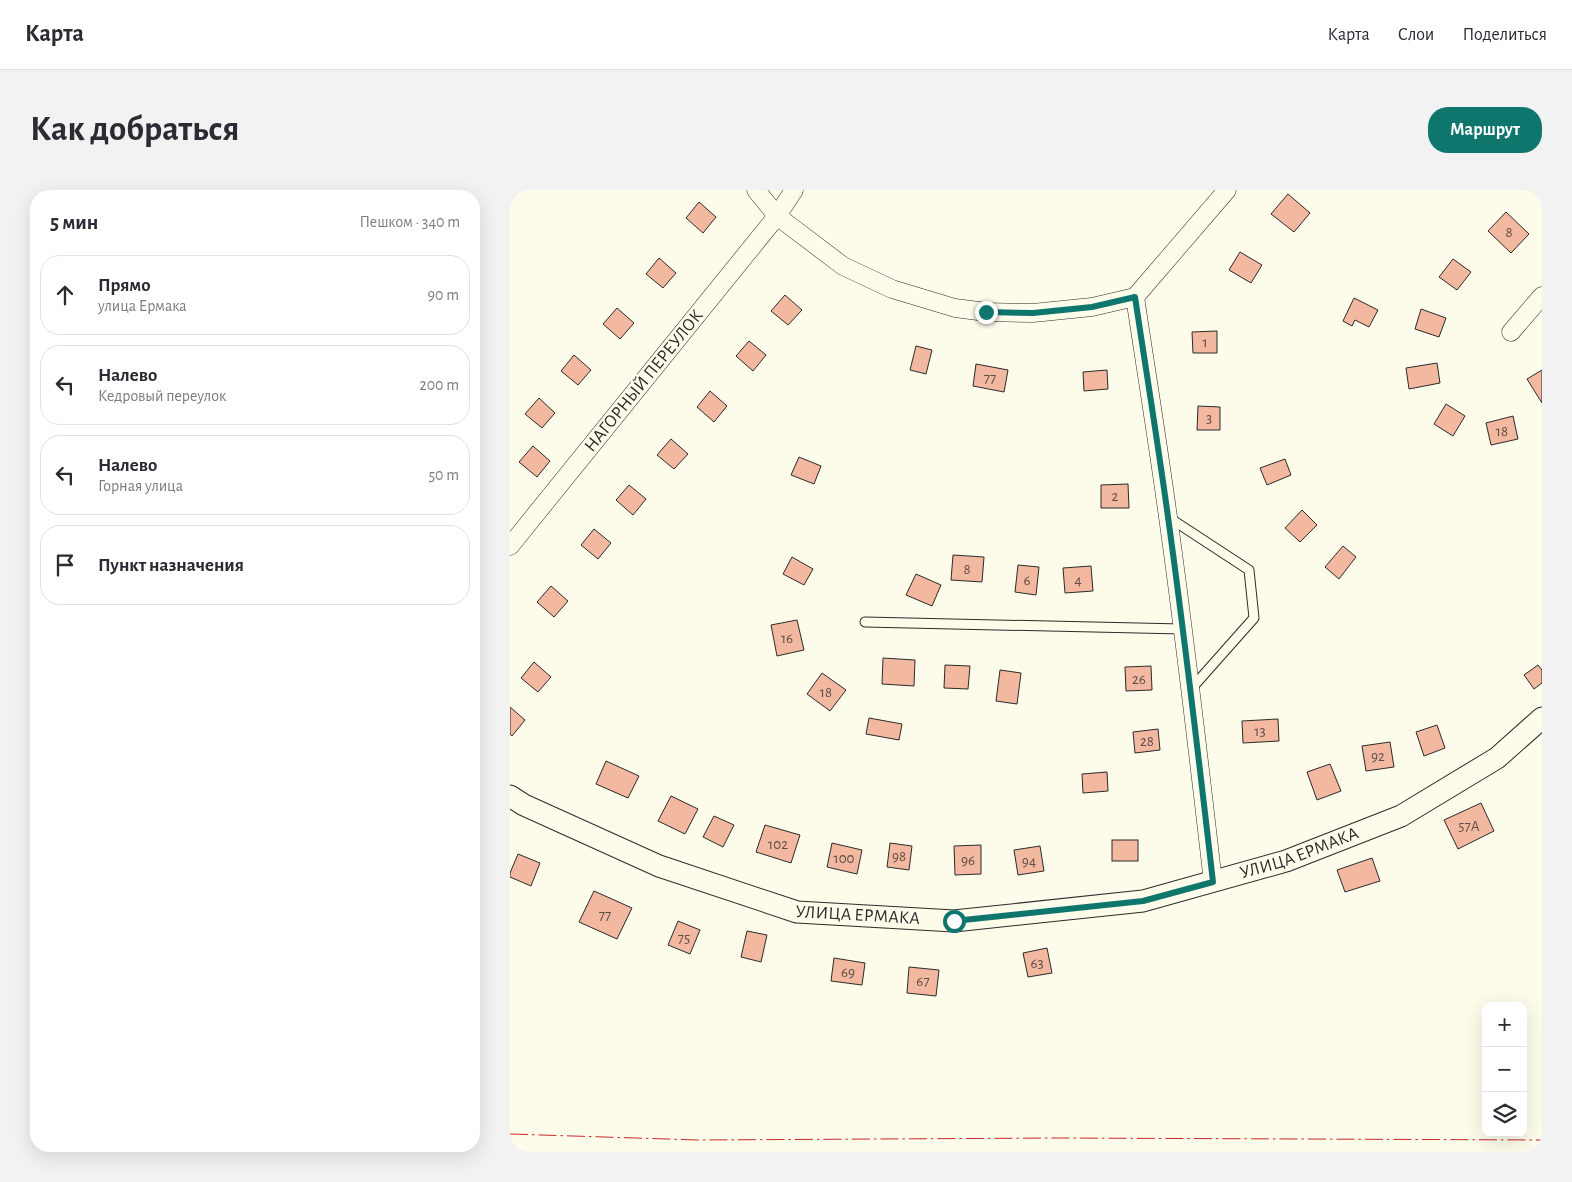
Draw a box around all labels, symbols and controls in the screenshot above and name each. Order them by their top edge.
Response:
text: Карта [25,22,84,46]
text: Карта [1328,26,1370,44]
text: Слои [1398,26,1434,44]
text: Поделиться [1462,26,1547,44]
button: Маршрут [1428,107,1542,153]
text: Как добраться [30,112,239,147]
text: 5 мин [50,212,98,233]
text: Пешком · 340 m [360,214,460,230]
house number: 8 [1505,225,1513,240]
text: Прямо [98,276,151,295]
icon: ahead [51,281,79,309]
text: 90 m [428,287,459,303]
text: улица Ермака [98,298,186,314]
route end [975,301,998,324]
street label: НАГОРНЫЙ ПЕРЕУЛОК [580,305,707,455]
house number: 1 [1202,335,1208,350]
text: Налево [98,366,157,385]
icon: left [51,371,79,399]
house number: 77 [984,371,996,386]
text: 200 m [419,377,459,393]
text: Кедровый переулок [98,388,226,404]
house number: 3 [1206,411,1212,426]
house number: 18 [1496,424,1508,439]
text: Налево [98,456,157,475]
icon: left [51,461,79,489]
text: 50 m [428,467,459,483]
text: Горная улица [98,478,183,494]
house number: 2 [1112,489,1119,504]
icon: arrive [51,551,79,579]
text: Пункт назначения [98,556,244,575]
house number: 8 [963,562,971,577]
house number: 6 [1023,573,1031,588]
house number: 4 [1074,573,1082,588]
house number: 16 [781,631,793,646]
house number: 26 [1132,672,1146,687]
house number: 18 [820,685,832,700]
house number: 13 [1254,724,1266,739]
house number: 28 [1140,734,1154,749]
house number: 92 [1371,749,1385,764]
house number: 57А [1458,819,1480,834]
street label: УЛИЦА ЕРМАКА [1238,824,1362,882]
house number: 102 [768,837,788,852]
house number: 98 [892,849,906,864]
house number: 100 [833,851,855,866]
house number: 96 [961,853,975,868]
house number: 94 [1022,854,1036,869]
street label: УЛИЦА ЕРМАКА [795,903,921,928]
house number: 77 [599,908,611,923]
route start [943,910,966,933]
house number: 75 [678,931,690,946]
house number: 63 [1030,956,1044,971]
house number: 69 [841,965,855,980]
house number: 67 [916,974,930,989]
map controls [1482,1002,1527,1137]
button: + [1482,1002,1527,1047]
button: − [1482,1047,1527,1092]
button: layers [1482,1092,1527,1137]

